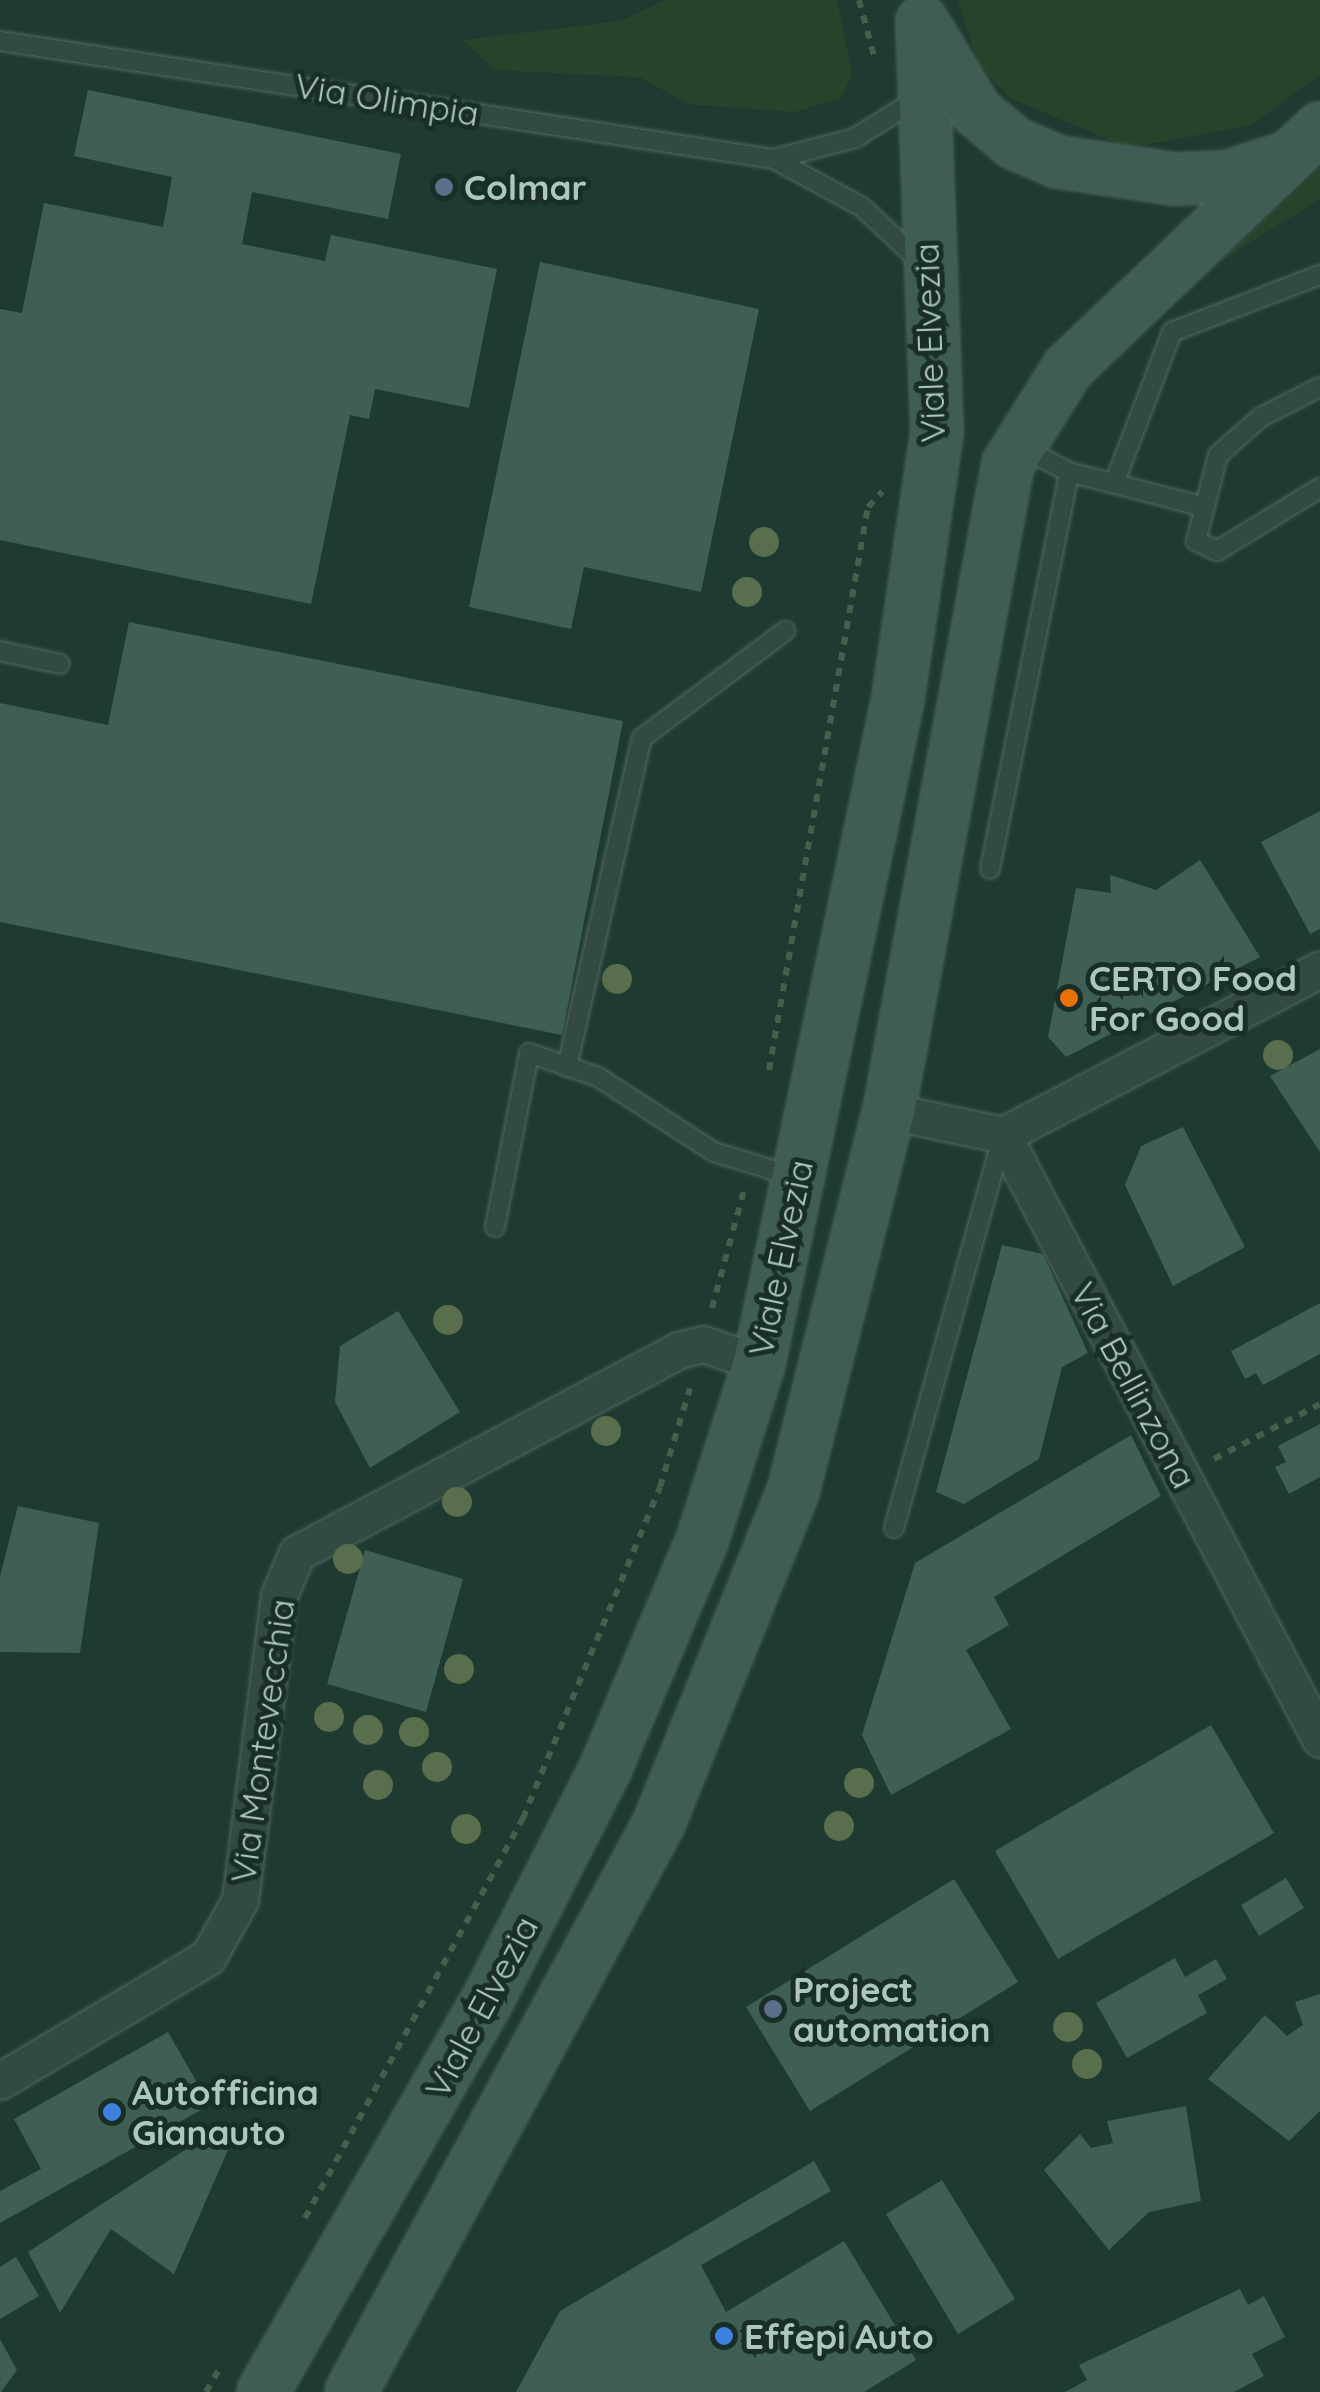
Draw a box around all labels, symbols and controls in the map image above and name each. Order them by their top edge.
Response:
street label: Via Olimpia [292,64,482,134]
place label: Colmar [464,166,587,208]
marker: Colmar [433,176,455,198]
street label: Viale Elvezia [905,243,953,443]
place label: CERTO Food For Good [1089,957,1297,1039]
marker: CERTO Food For Good [1058,987,1080,1009]
street label: Viale Elvezia [739,1156,821,1360]
street label: Via Bellinzona [1062,1275,1206,1495]
street label: Via Montevecchia [221,1596,303,1886]
street label: Viale Elvezia [416,1909,546,2105]
place label: Project automation [793,1968,991,2050]
marker: Project automation [762,1998,784,2020]
place label: Autofficina Gianauto [132,2071,319,2153]
marker: Autofficina Gianauto [101,2101,123,2123]
place label: Effepi Auto [744,2315,934,2357]
marker: Effepi Auto [713,2325,735,2347]

